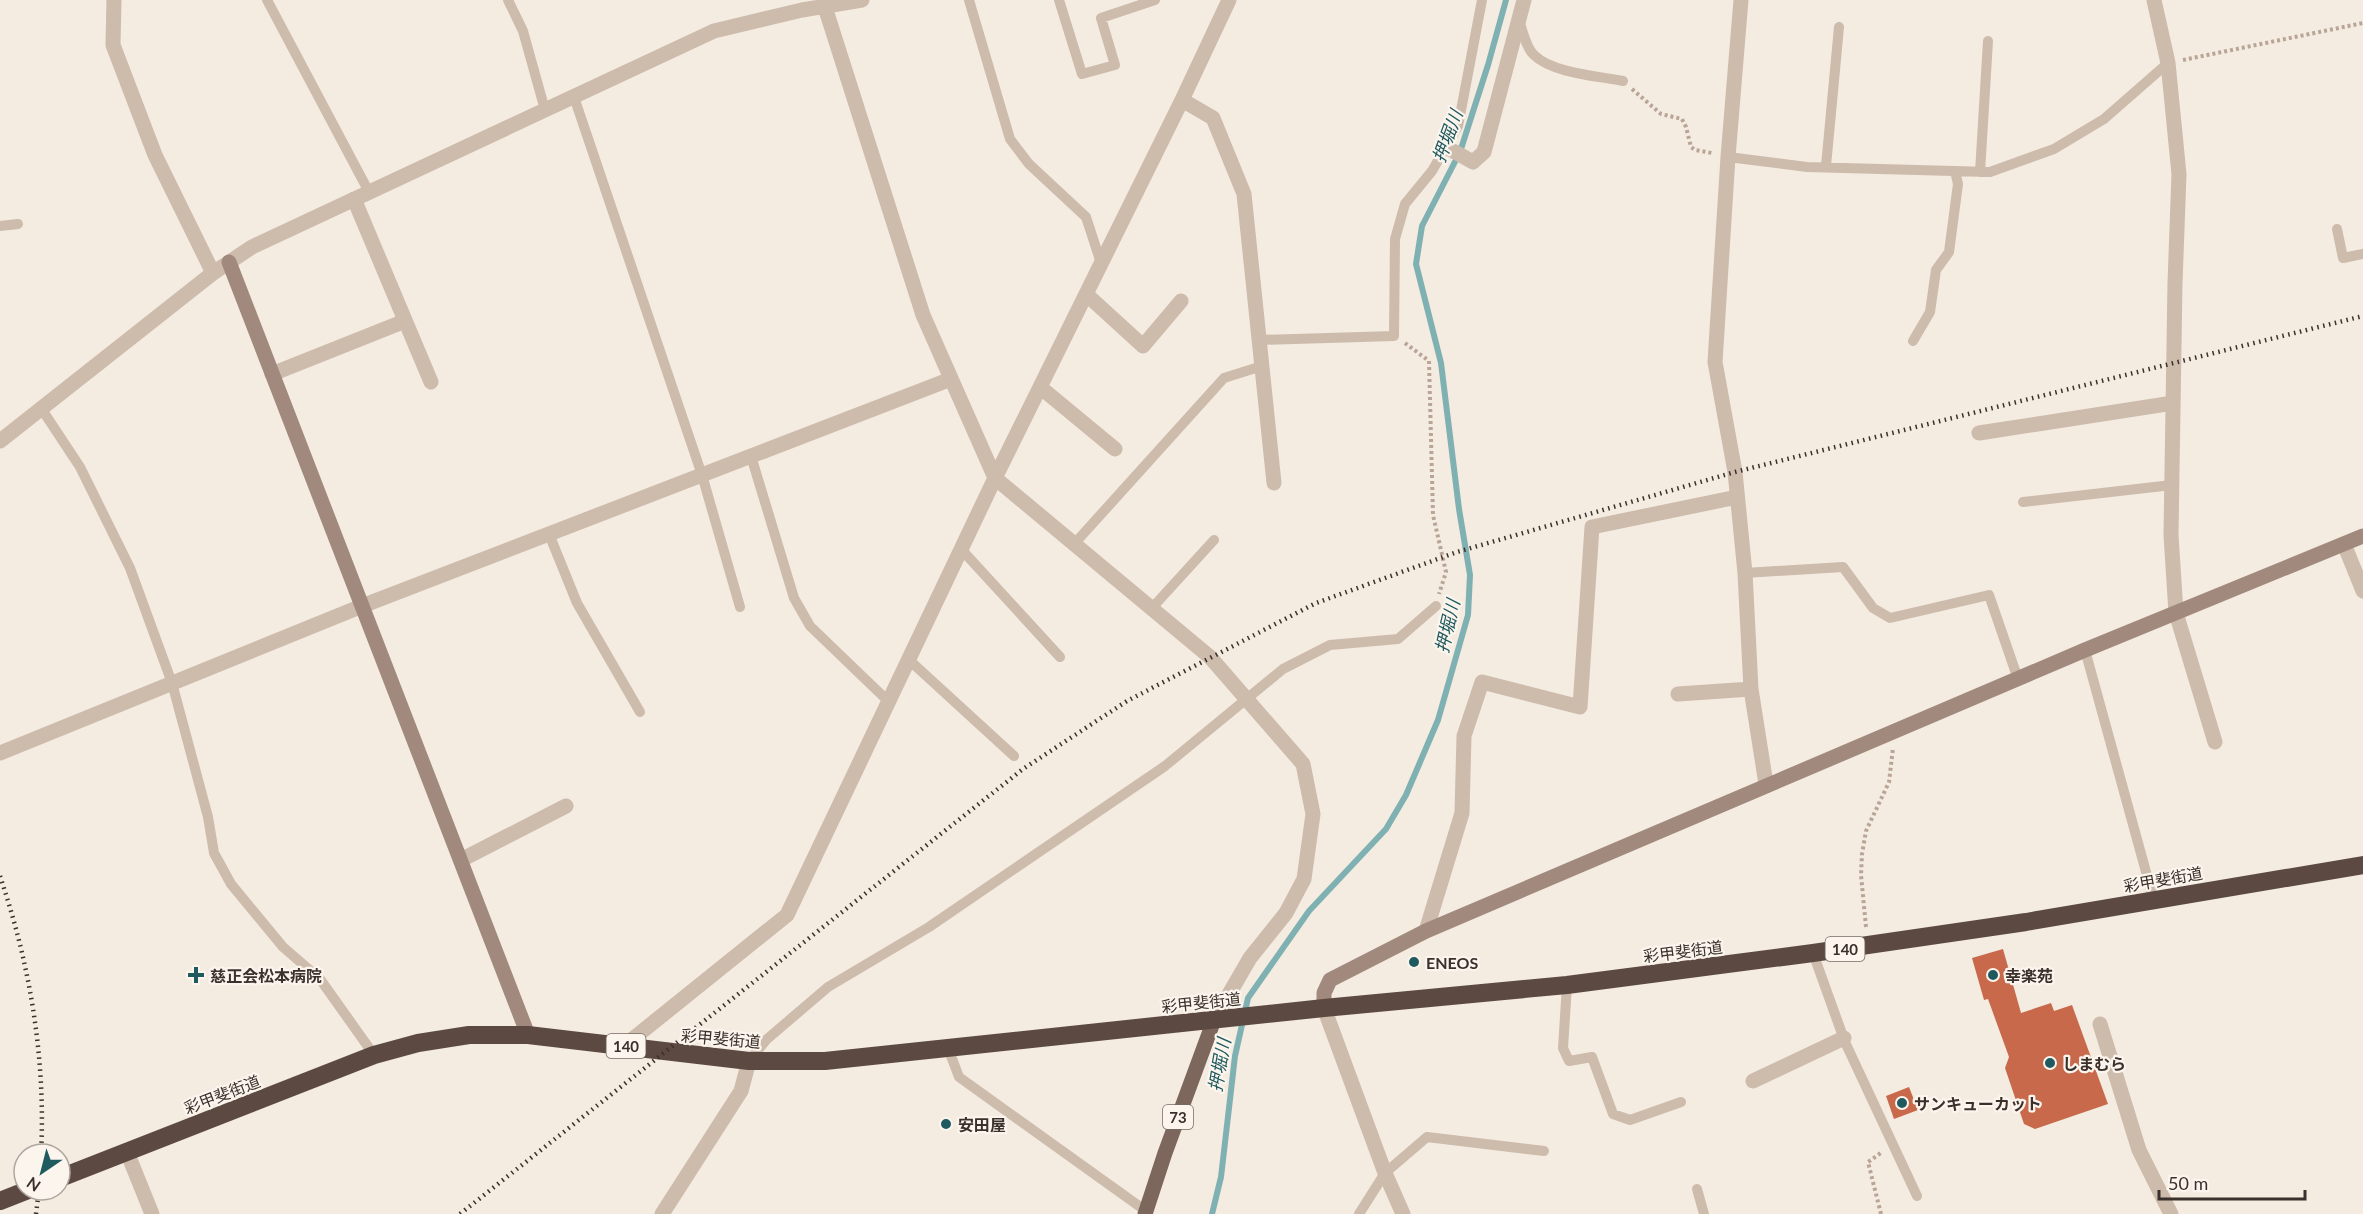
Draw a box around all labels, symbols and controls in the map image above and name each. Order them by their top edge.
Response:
water label: 押堀川 [1427,105,1467,165]
water label: 押堀川 [1430,595,1464,655]
street label: 彩甲斐街道 [2122,863,2204,895]
street label: 彩甲斐街道 [1642,937,1724,965]
road number: 140 [1826,937,1864,961]
place label: ENEOS [1426,953,1478,972]
marker: ENEOS [1407,955,1421,969]
marker: 慈正会松本病院 [187,966,205,984]
place label: 慈正会松本病院 [210,966,322,985]
place label: 幸楽苑 [2005,966,2053,985]
marker: 幸楽苑 [1986,968,2000,982]
street label: 彩甲斐街道 [1160,988,1242,1016]
street label: 彩甲斐街道 [680,1025,762,1051]
road number: 140 [606,1034,646,1058]
water label: 押堀川 [1203,1035,1235,1093]
place label: しまむら [2062,1054,2126,1073]
marker: しまむら [2043,1056,2057,1070]
street label: 彩甲斐街道 [181,1071,263,1117]
place label: サンキューカット [1914,1094,2042,1113]
marker: サンキューカット [1895,1096,1909,1110]
road number: 73 [1163,1105,1193,1129]
place label: 安田屋 [958,1115,1006,1134]
marker: 安田屋 [939,1117,953,1131]
north arrow [12,1142,72,1202]
scale bar [2159,1163,2304,1201]
text: 50 m [2168,1172,2208,1194]
text: N [23,1173,44,1196]

